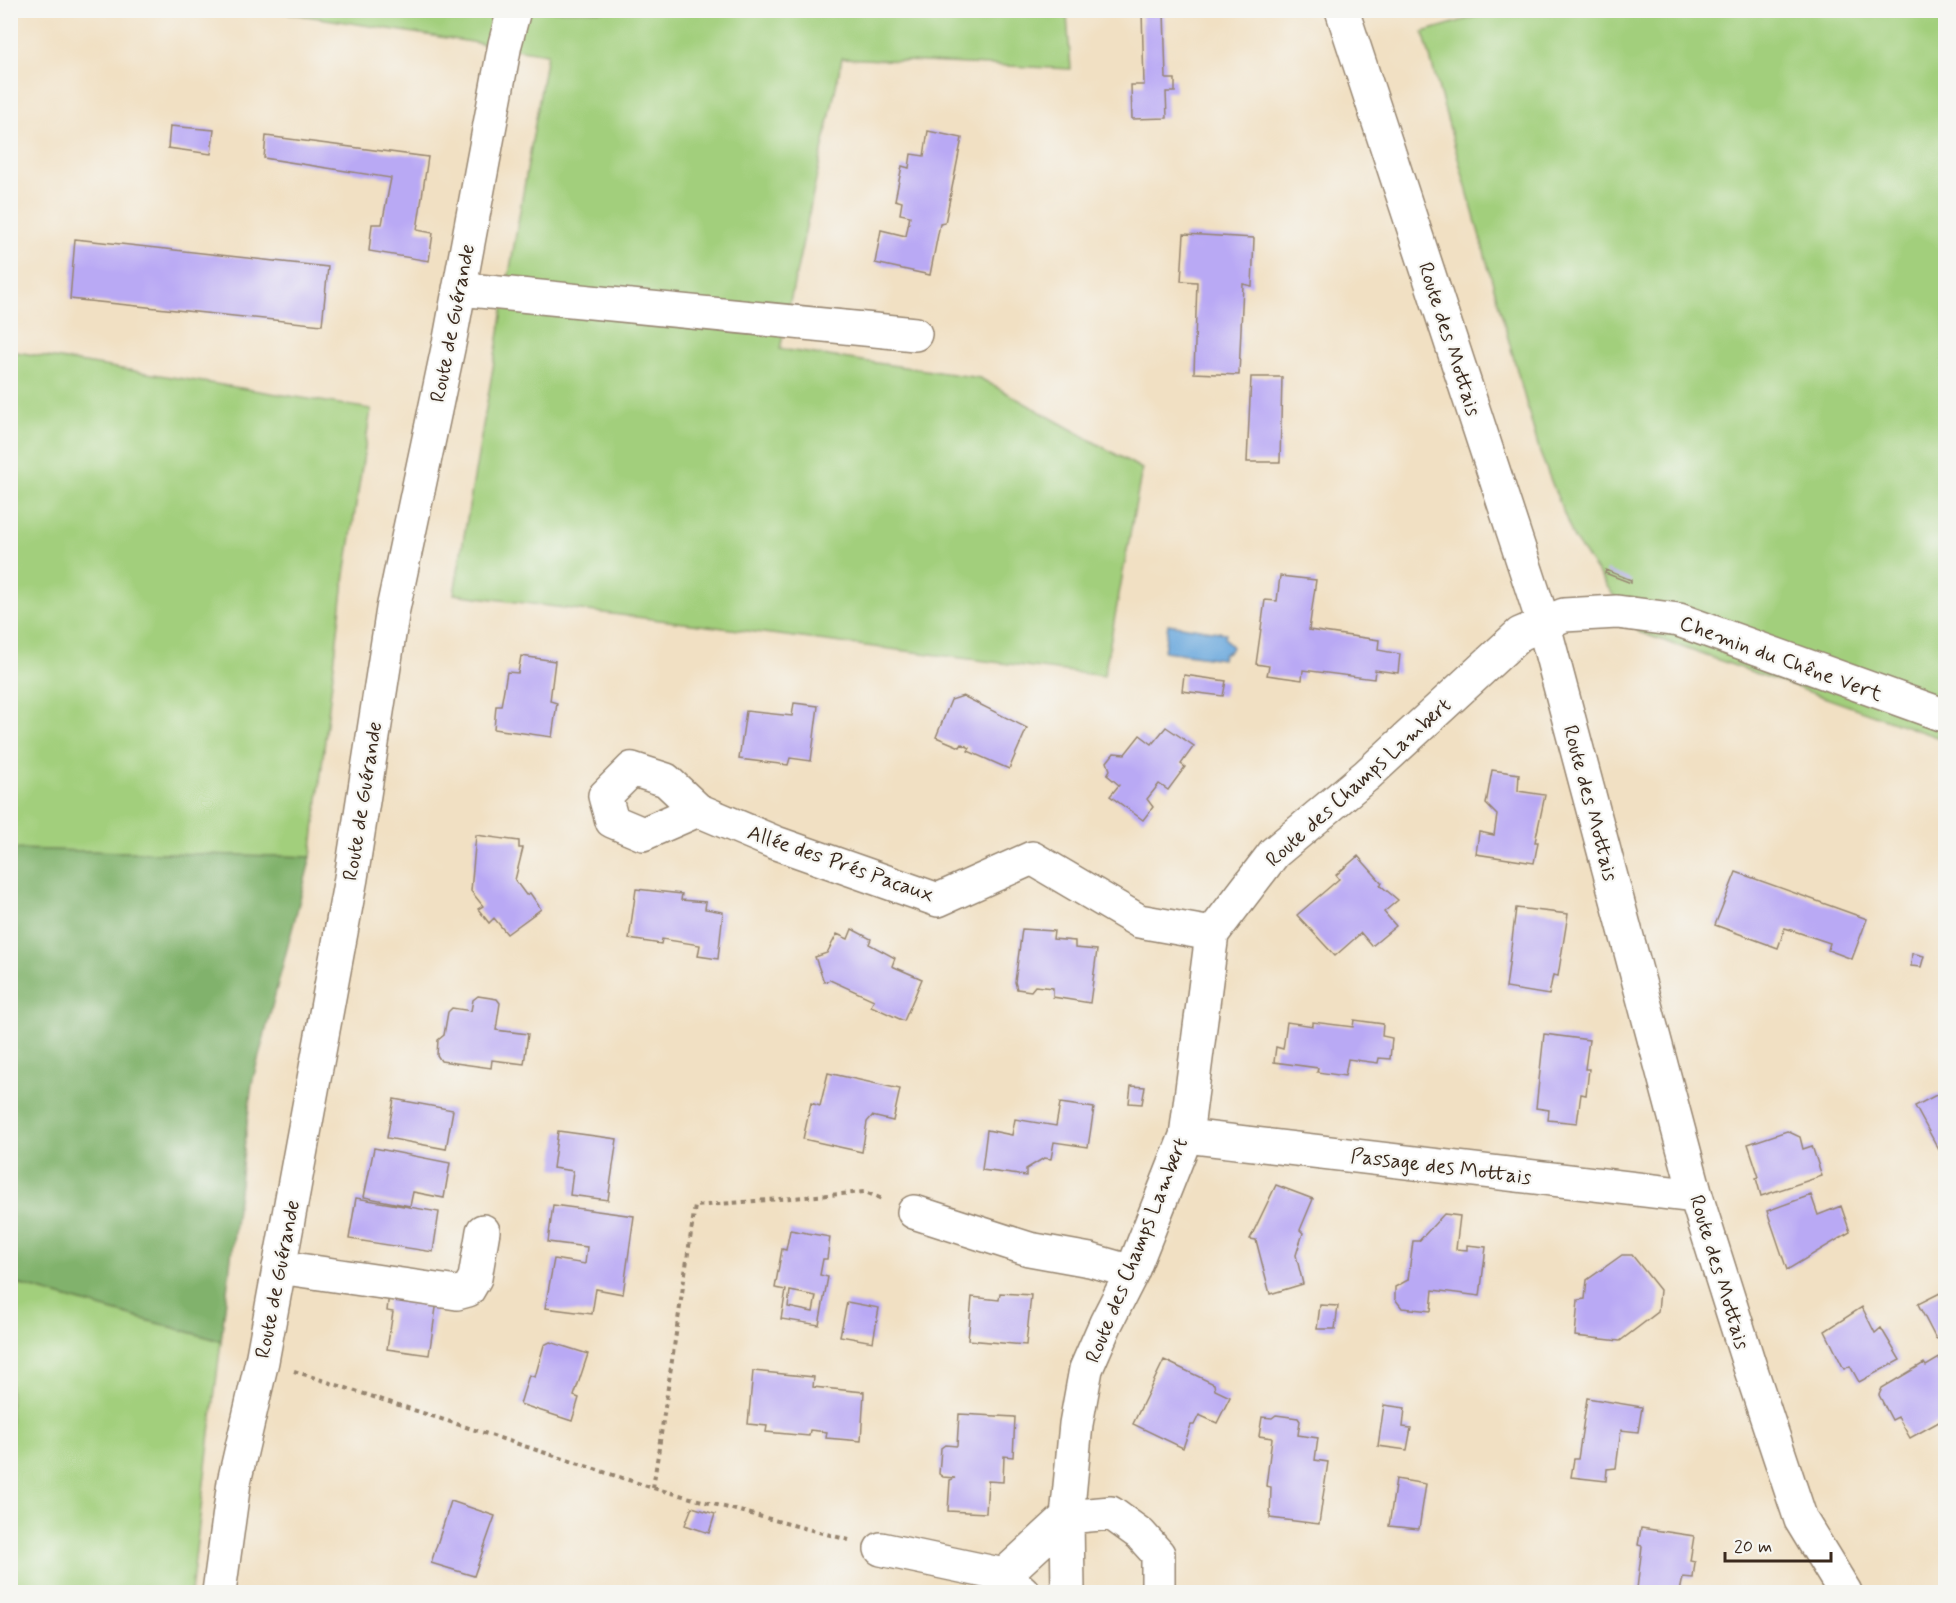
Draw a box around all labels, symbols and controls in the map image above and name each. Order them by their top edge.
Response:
street label: Route de Guérande [424,242,482,405]
street label: Route des Mottais [1411,259,1487,420]
street label: Chemin du Chêne Vert [1675,609,1887,709]
street label: Route des Champs Lambert [1260,692,1458,874]
street label: Route de Guérande [337,720,389,883]
street label: Route des Mottais [1556,722,1624,884]
street label: Allée des Prés Pacaux [744,819,938,909]
street label: Route des Champs Lambert [1079,1133,1195,1367]
street label: Passage des Mottais [1349,1142,1533,1192]
street label: Route des Mottais [1682,1192,1756,1353]
street label: Route de Guérande [249,1198,307,1361]
scale bar [1725,1525,1832,1563]
text: 20 m [1734,1535,1772,1559]

